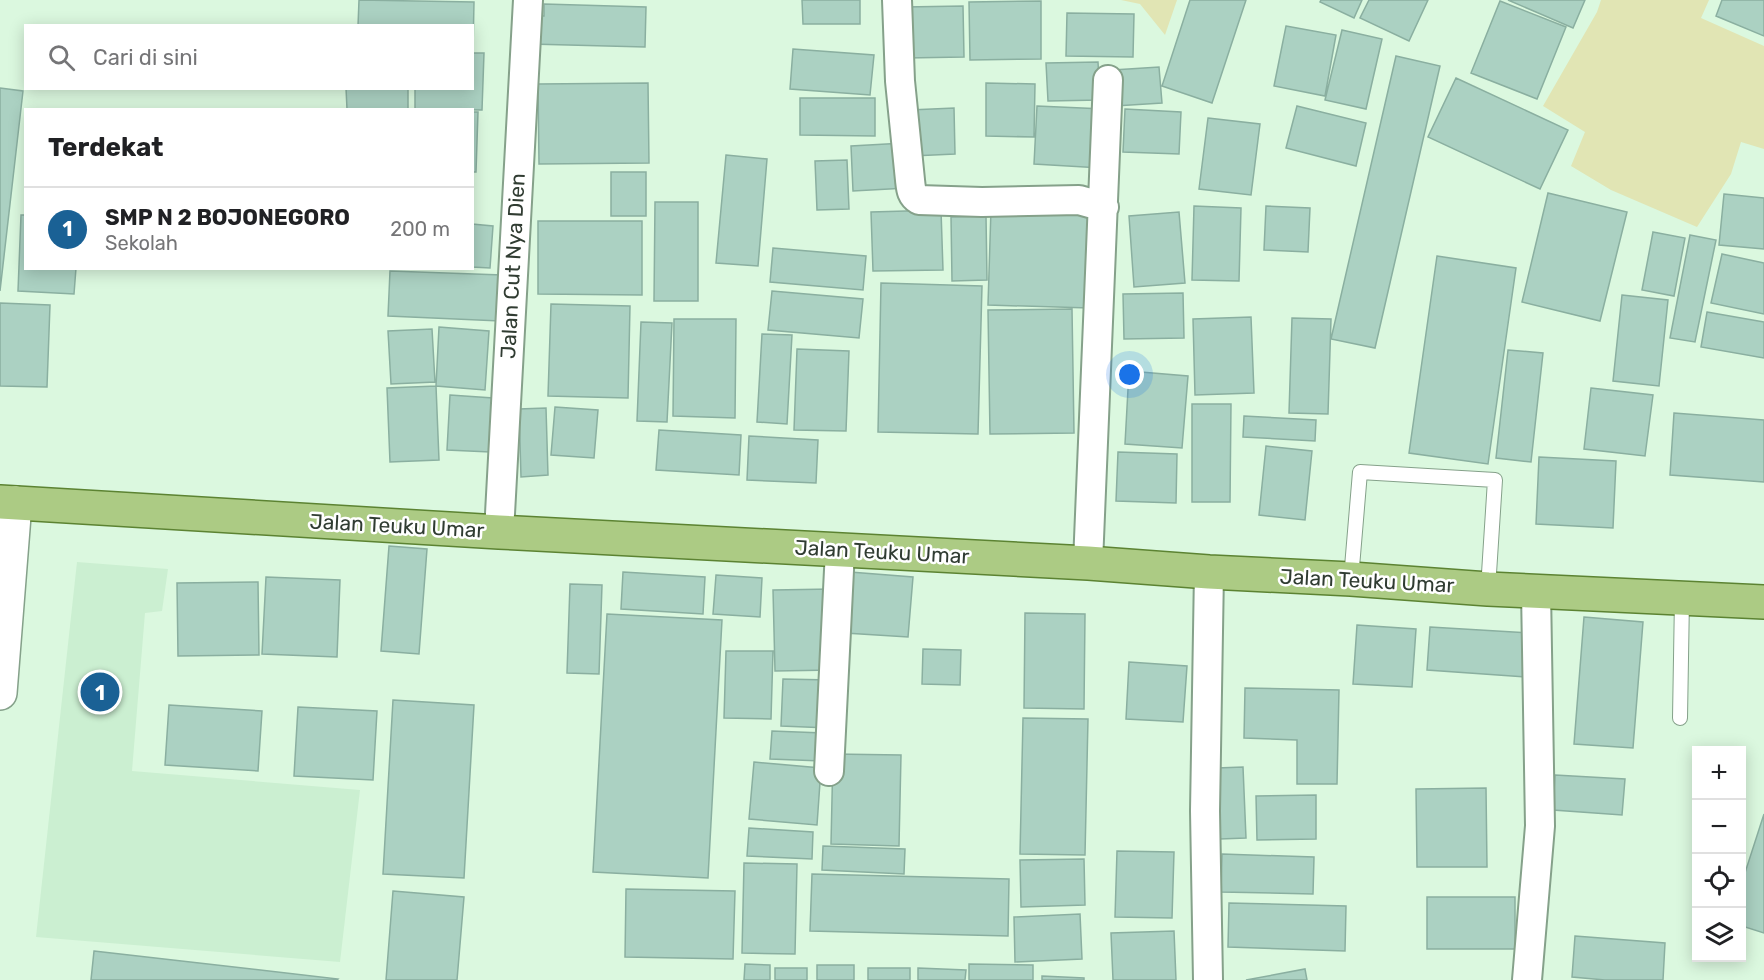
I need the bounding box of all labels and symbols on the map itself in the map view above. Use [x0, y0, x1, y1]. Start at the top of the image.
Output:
street label: Jalan Cut Nya Dien [495, 172, 530, 359]
your location [1115, 360, 1144, 389]
street label: Jalan Teuku Umar [309, 508, 485, 543]
street label: Jalan Teuku Umar [794, 534, 970, 569]
street label: Jalan Teuku Umar [1279, 563, 1455, 598]
pin: 1 [80, 670, 120, 714]

